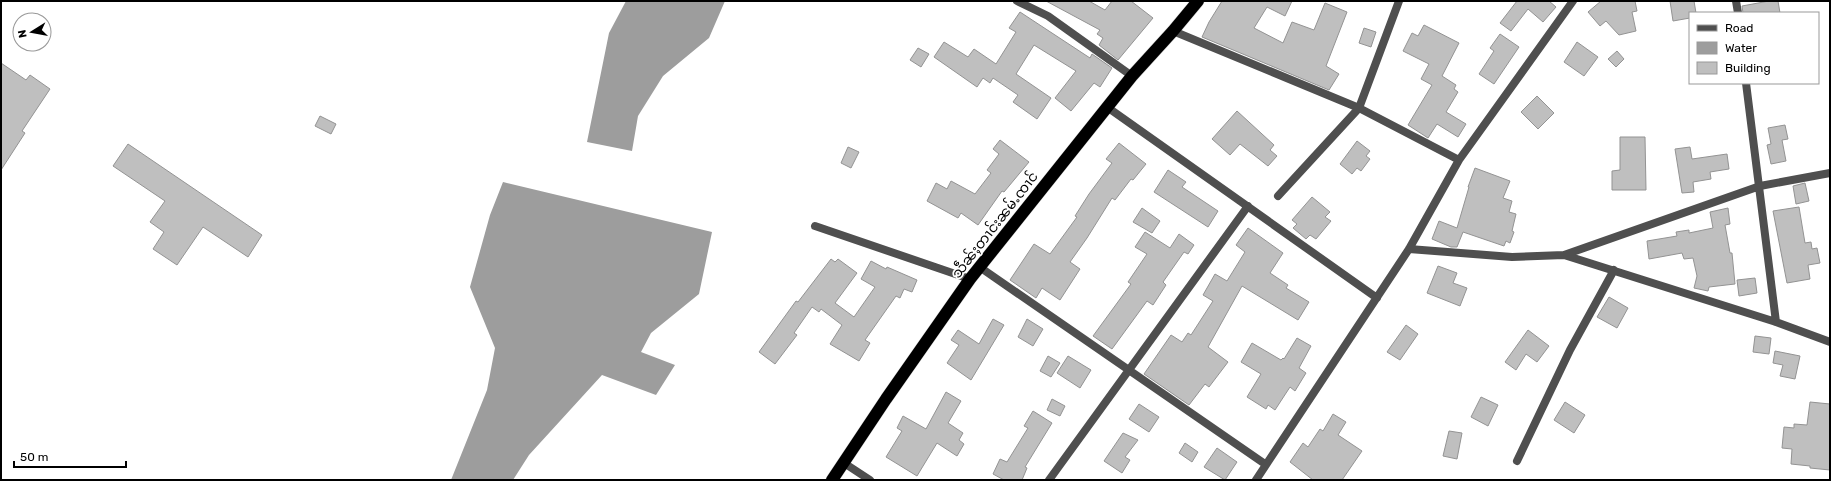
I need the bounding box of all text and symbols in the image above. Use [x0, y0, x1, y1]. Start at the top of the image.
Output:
north arrow [12, 12, 52, 52]
legend [1689, 12, 1819, 84]
text: Road [1725, 21, 1753, 35]
text: N [16, 29, 30, 39]
text: Water [1725, 41, 1757, 55]
text: Building [1725, 61, 1771, 75]
street label: သဵၼ်ႈတၢင်းၼမ်ႉၸၢင် [947, 167, 1042, 282]
scale bar [14, 443, 126, 469]
text: 50 m [20, 450, 48, 464]

